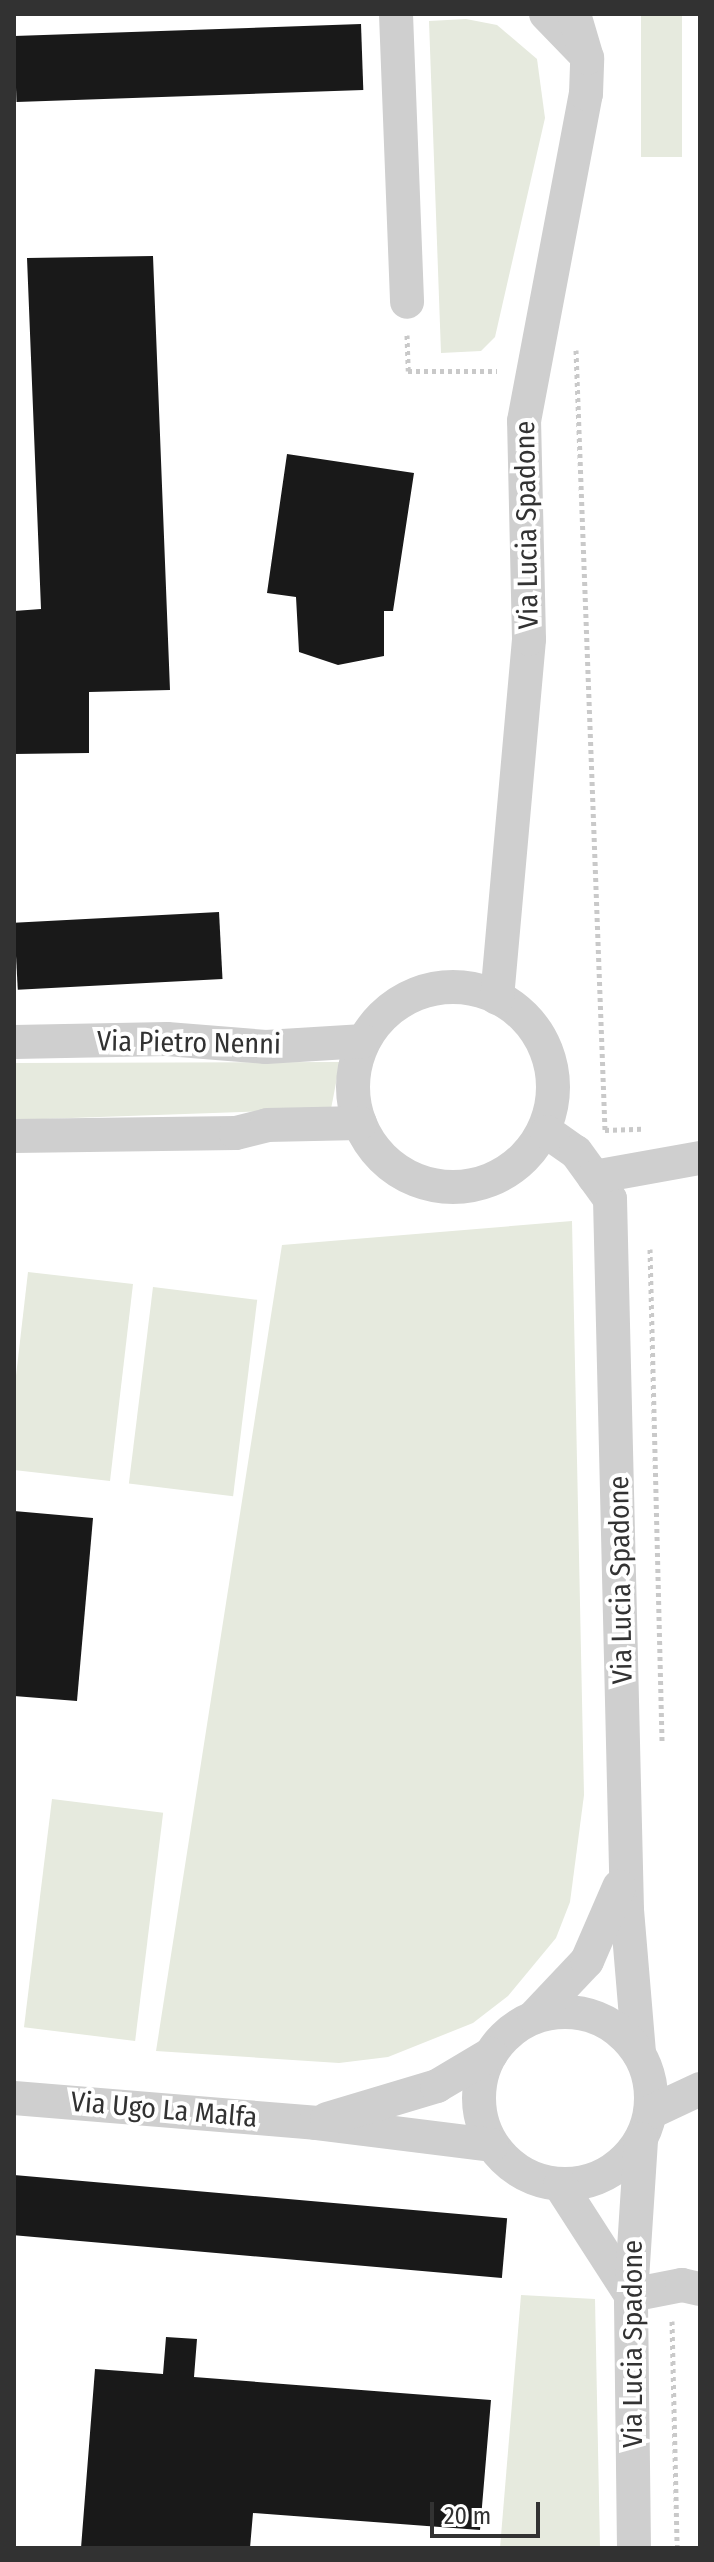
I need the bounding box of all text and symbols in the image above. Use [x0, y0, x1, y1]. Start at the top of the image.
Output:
street label: Via Lucia Spadone [508, 421, 546, 629]
street label: Via Pietro Nenni [97, 1025, 281, 1061]
street label: Via Lucia Spadone [602, 1476, 640, 1684]
street label: Via Ugo La Malfa [69, 2085, 259, 2135]
street label: Via Lucia Spadone [616, 2240, 650, 2448]
scale bar [434, 2486, 544, 2536]
text: 20 m [444, 2502, 491, 2530]

